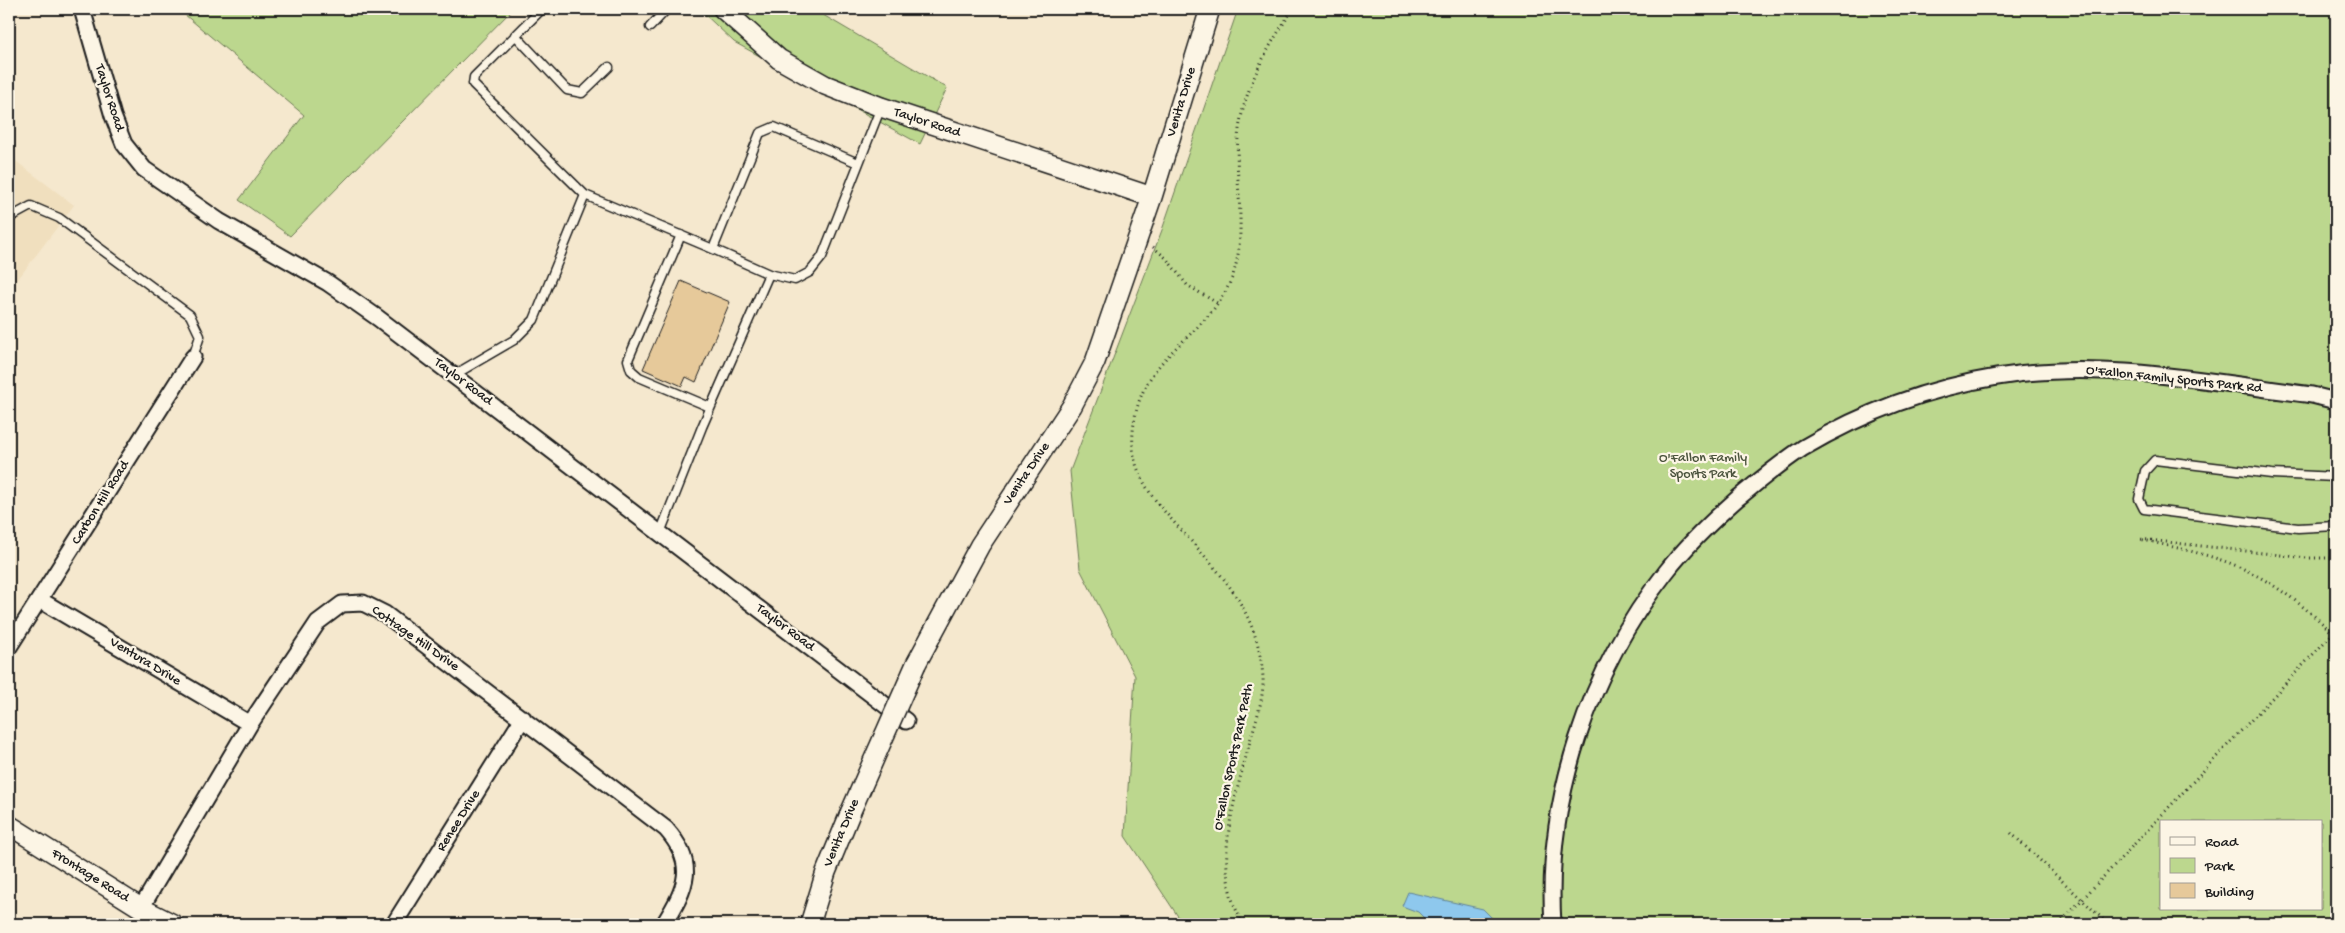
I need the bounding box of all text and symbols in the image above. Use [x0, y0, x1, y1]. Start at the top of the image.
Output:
street label: Taylor Road [90, 61, 128, 135]
street label: Venita Drive [1163, 64, 1201, 140]
street label: Taylor Road [890, 104, 964, 142]
street label: Taylor Road [429, 354, 497, 411]
street label: O'Fallon Family Sports Park Rd [2085, 362, 2265, 398]
street label: Venita Drive [999, 439, 1055, 509]
park label: O'Fallon Family Sports Park [1659, 450, 1747, 483]
street label: Carbon Hill Road [68, 456, 135, 548]
street label: Taylor Road [751, 600, 819, 657]
street label: Cottage Hill Drive [368, 602, 463, 676]
street label: Ventura Drive [105, 633, 185, 690]
street label: O'Fallon SPorts Park Path [1210, 682, 1258, 832]
street label: Renee Drive [433, 786, 485, 855]
street label: Venita Drive [820, 796, 864, 870]
legend [2160, 820, 2322, 910]
text: Road [2205, 834, 2239, 852]
street label: Frontage Road [47, 845, 134, 908]
text: Park [2204, 858, 2235, 876]
text: Building [2204, 884, 2254, 902]

